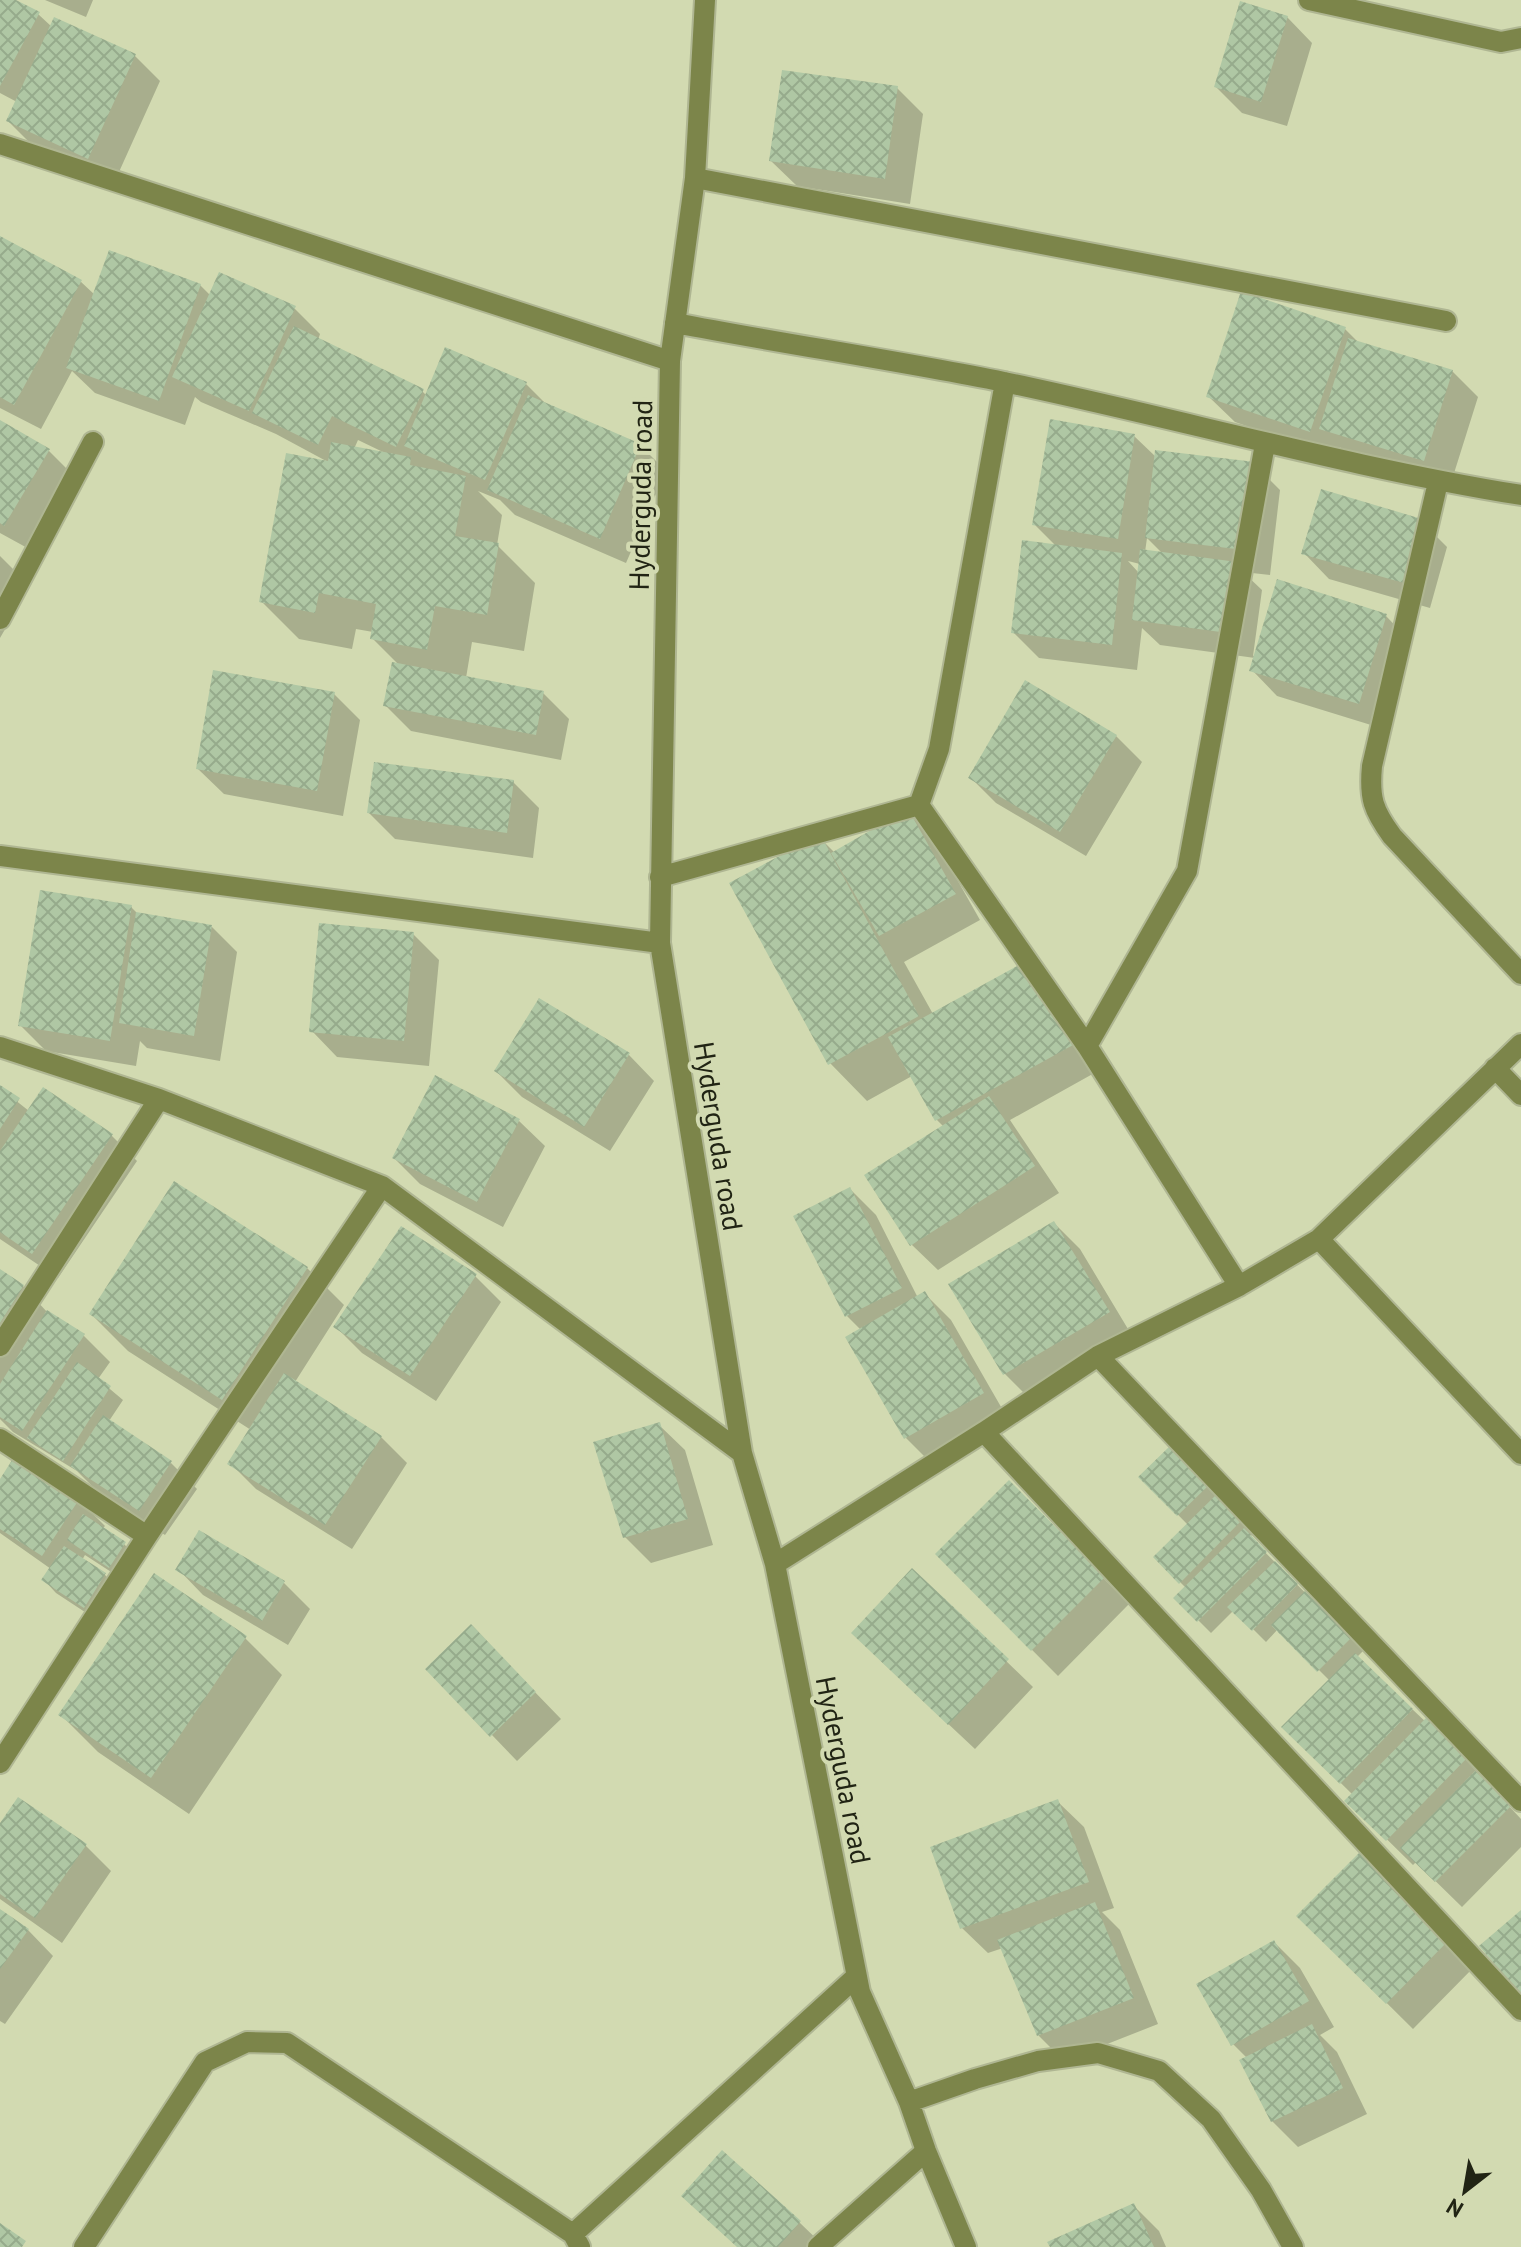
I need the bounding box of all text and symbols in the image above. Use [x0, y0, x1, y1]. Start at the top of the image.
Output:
street label: Hyderguda road [620, 399, 660, 591]
street label: Hyderguda road [686, 1039, 752, 1233]
street label: Hyderguda road [808, 1673, 880, 1867]
north arrow [1425, 2151, 1505, 2231]
text: N [1441, 2192, 1468, 2224]

